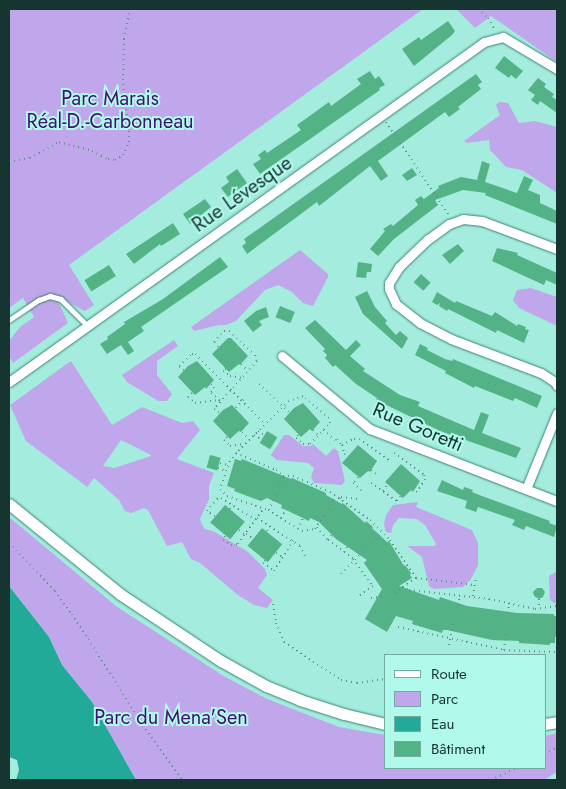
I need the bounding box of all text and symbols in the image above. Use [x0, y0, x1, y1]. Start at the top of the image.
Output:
park label: Parc Marais Réal-D.-Carbonneau [26, 86, 194, 133]
street label: Rue Lévesque [187, 151, 297, 237]
street label: Rue Goretti [369, 397, 467, 457]
legend [384, 654, 546, 769]
text: Route [431, 663, 467, 685]
text: Parc [431, 688, 458, 710]
park label: Parc du Mena'Sen [94, 705, 248, 729]
text: Eau [431, 713, 454, 735]
text: Bâtiment [431, 738, 485, 760]

